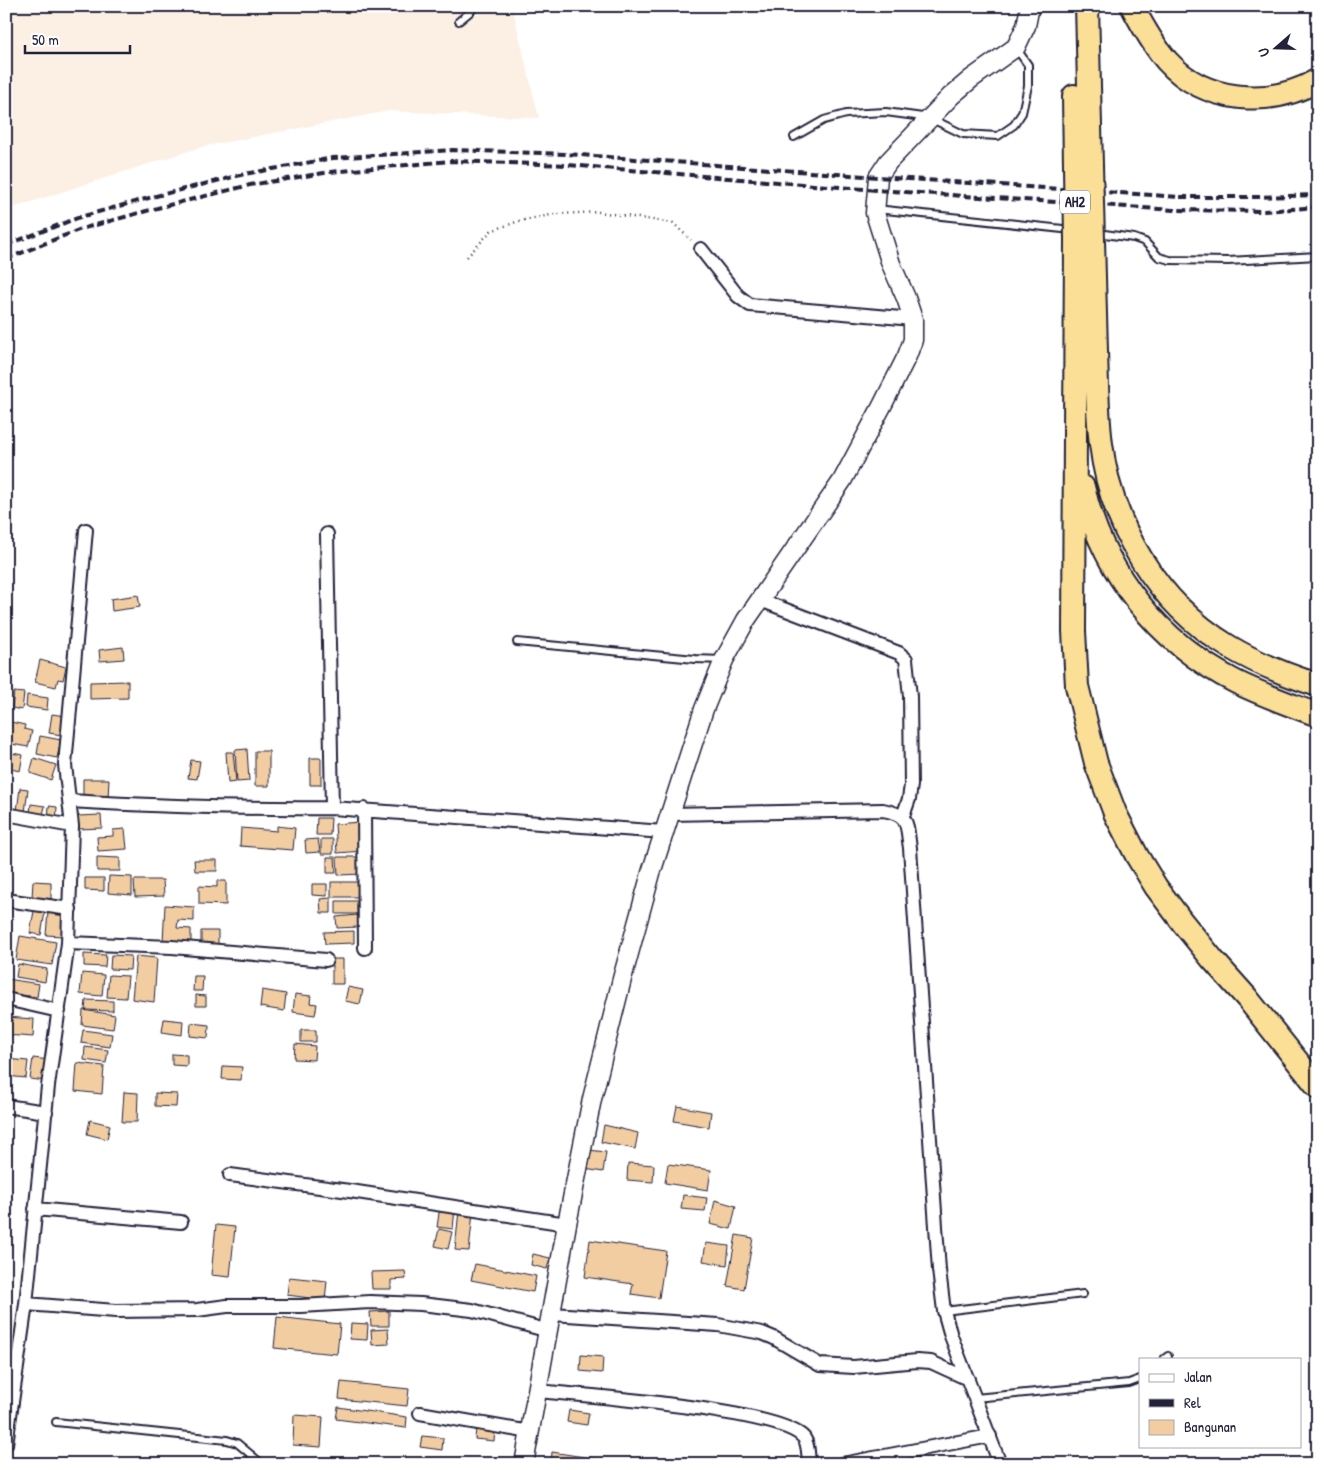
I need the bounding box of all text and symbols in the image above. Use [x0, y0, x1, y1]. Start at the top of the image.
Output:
scale bar [25, 22, 130, 54]
north arrow [1252, 22, 1302, 72]
text: 50 m [32, 29, 59, 50]
text: U [1253, 45, 1274, 59]
road number: AH2 [1060, 190, 1090, 213]
legend [1139, 1358, 1302, 1448]
text: Jalan [1184, 1366, 1212, 1387]
text: Rel [1184, 1392, 1201, 1413]
text: Bangunan [1184, 1416, 1237, 1437]

